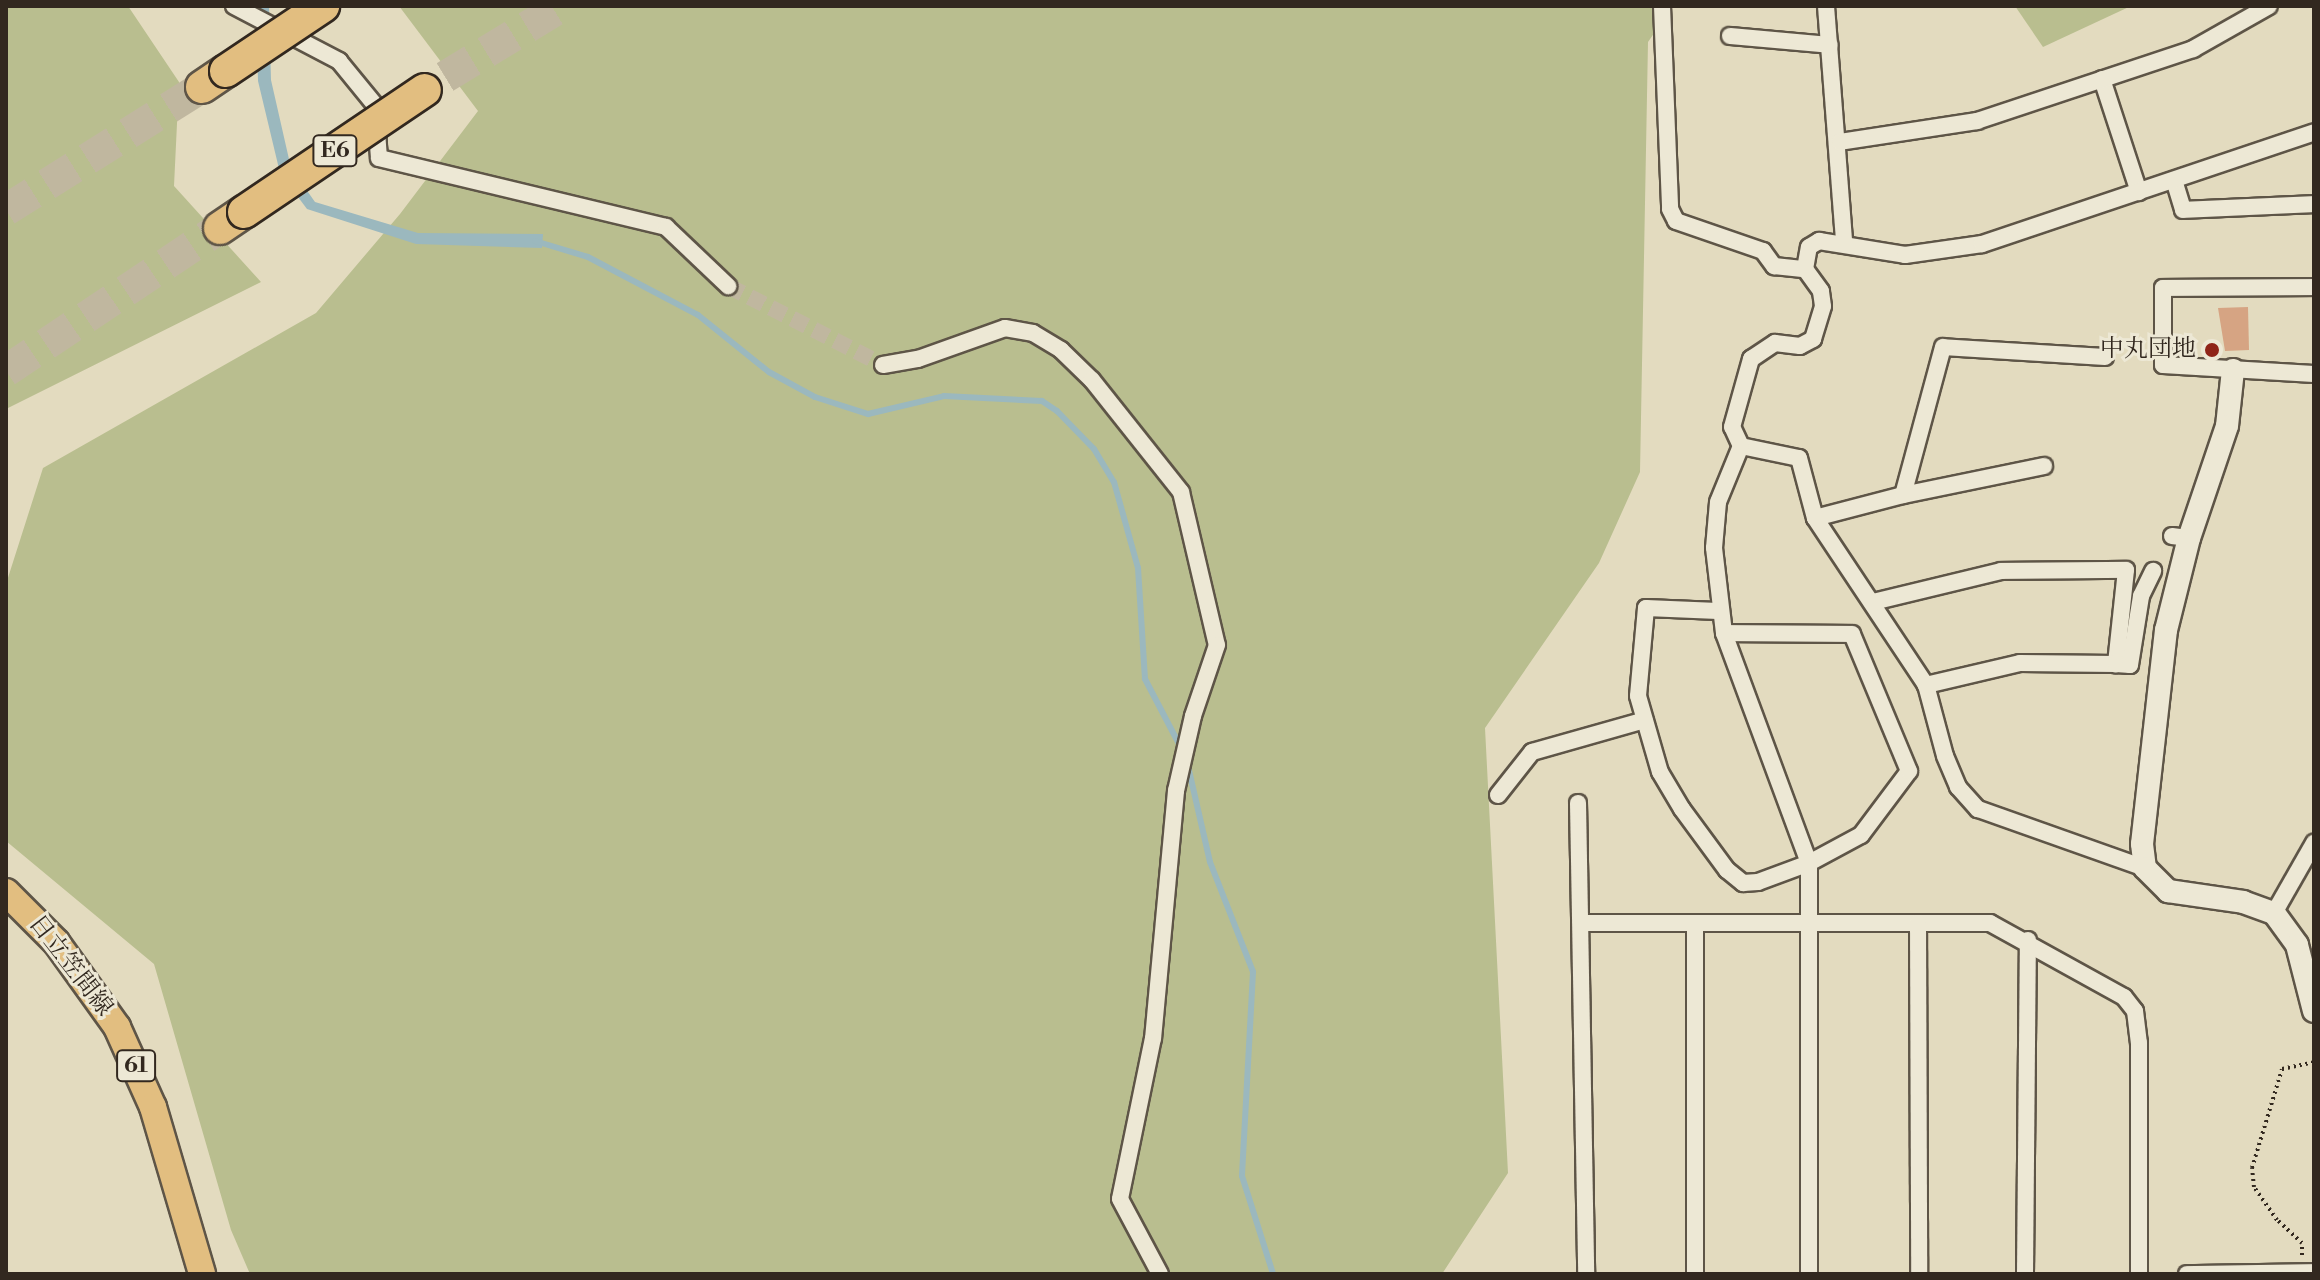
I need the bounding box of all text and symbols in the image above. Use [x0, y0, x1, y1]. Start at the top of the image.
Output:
road number: E6 [311, 133, 359, 169]
place label: 中丸団地 [2100, 336, 2196, 364]
marker: 中丸団地 [2203, 341, 2221, 359]
street label: 日立笠間線 [22, 910, 118, 1022]
road number: 61 [116, 1048, 156, 1084]

